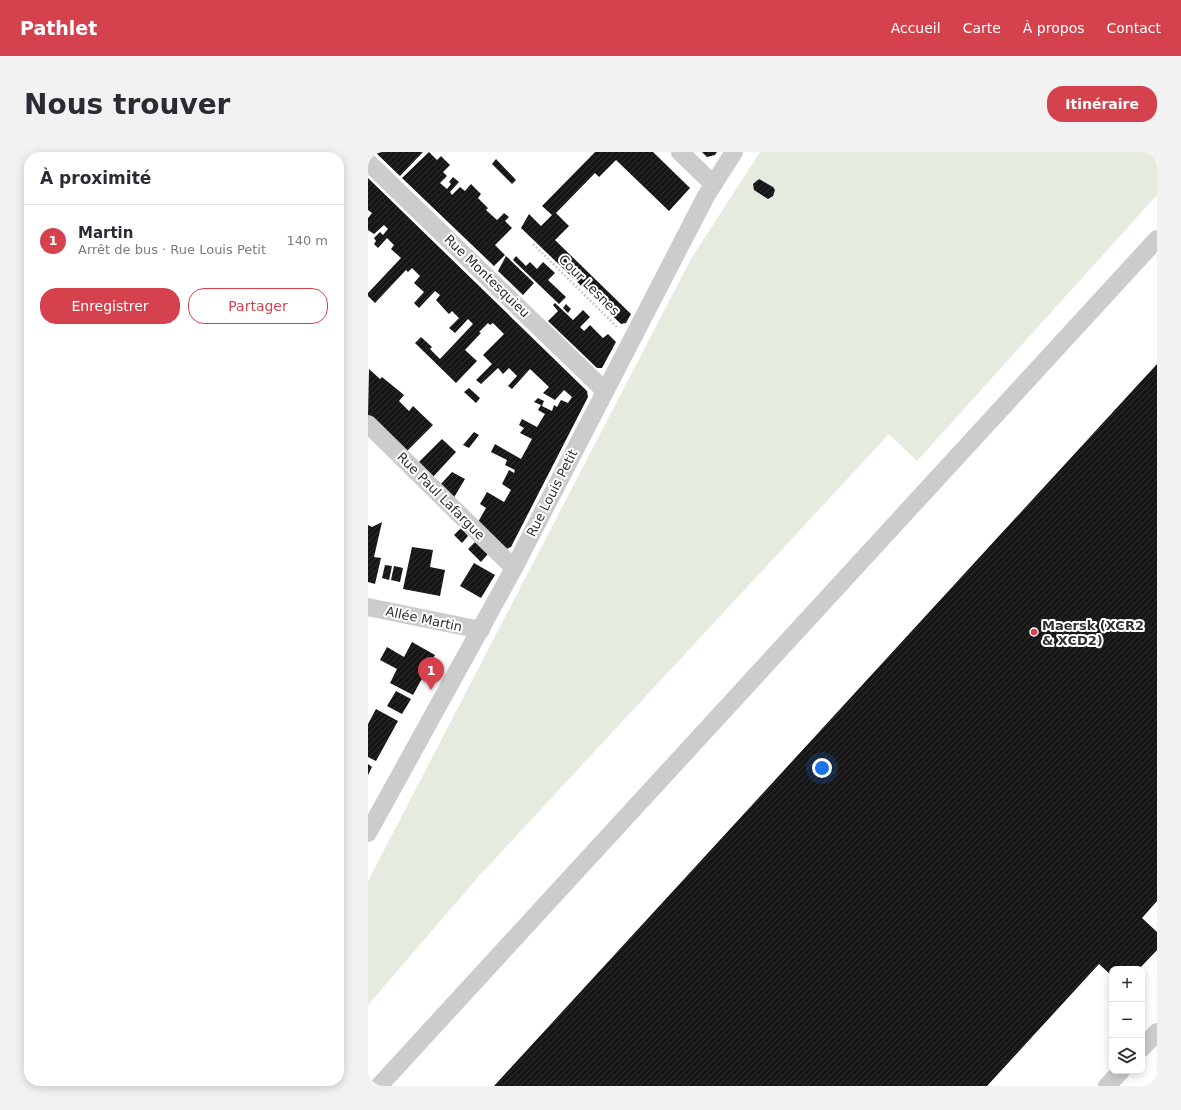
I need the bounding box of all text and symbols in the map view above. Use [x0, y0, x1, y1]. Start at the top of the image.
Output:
text: Pathlet [20, 17, 97, 39]
text: Accueil [891, 20, 941, 36]
text: Carte [963, 20, 1001, 36]
text: À propos [1023, 20, 1085, 36]
text: Contact [1107, 20, 1161, 36]
button: Itinéraire [1047, 86, 1157, 122]
text: Nous trouver [24, 88, 230, 121]
text: À proximité [40, 168, 151, 188]
text: Martin [78, 224, 133, 242]
street label: Rue Montesquieu [441, 232, 533, 320]
text: 1 [48, 233, 58, 248]
text: 140 m [286, 233, 328, 248]
text: Arrêt de bus · Rue Louis Petit [78, 242, 266, 257]
street label: Cour Lesnes [556, 252, 623, 319]
button: Enregistrer [40, 288, 180, 324]
button: Partager [188, 288, 328, 324]
street label: Rue Louis Petit [524, 447, 580, 539]
street label: Rue Paul Lafargue [394, 449, 488, 543]
street label: Allée Martin [384, 604, 464, 634]
place label: Maersk (XCR2 & XCD2) [1042, 618, 1144, 648]
marker: Maersk (XCR2 & XCD2) [1029, 627, 1039, 637]
pin: 1 [418, 657, 444, 690]
your location [812, 758, 832, 778]
map controls [1109, 966, 1145, 1074]
button: + [1109, 966, 1145, 1002]
button: − [1109, 1002, 1145, 1038]
button: layers [1109, 1038, 1145, 1074]

